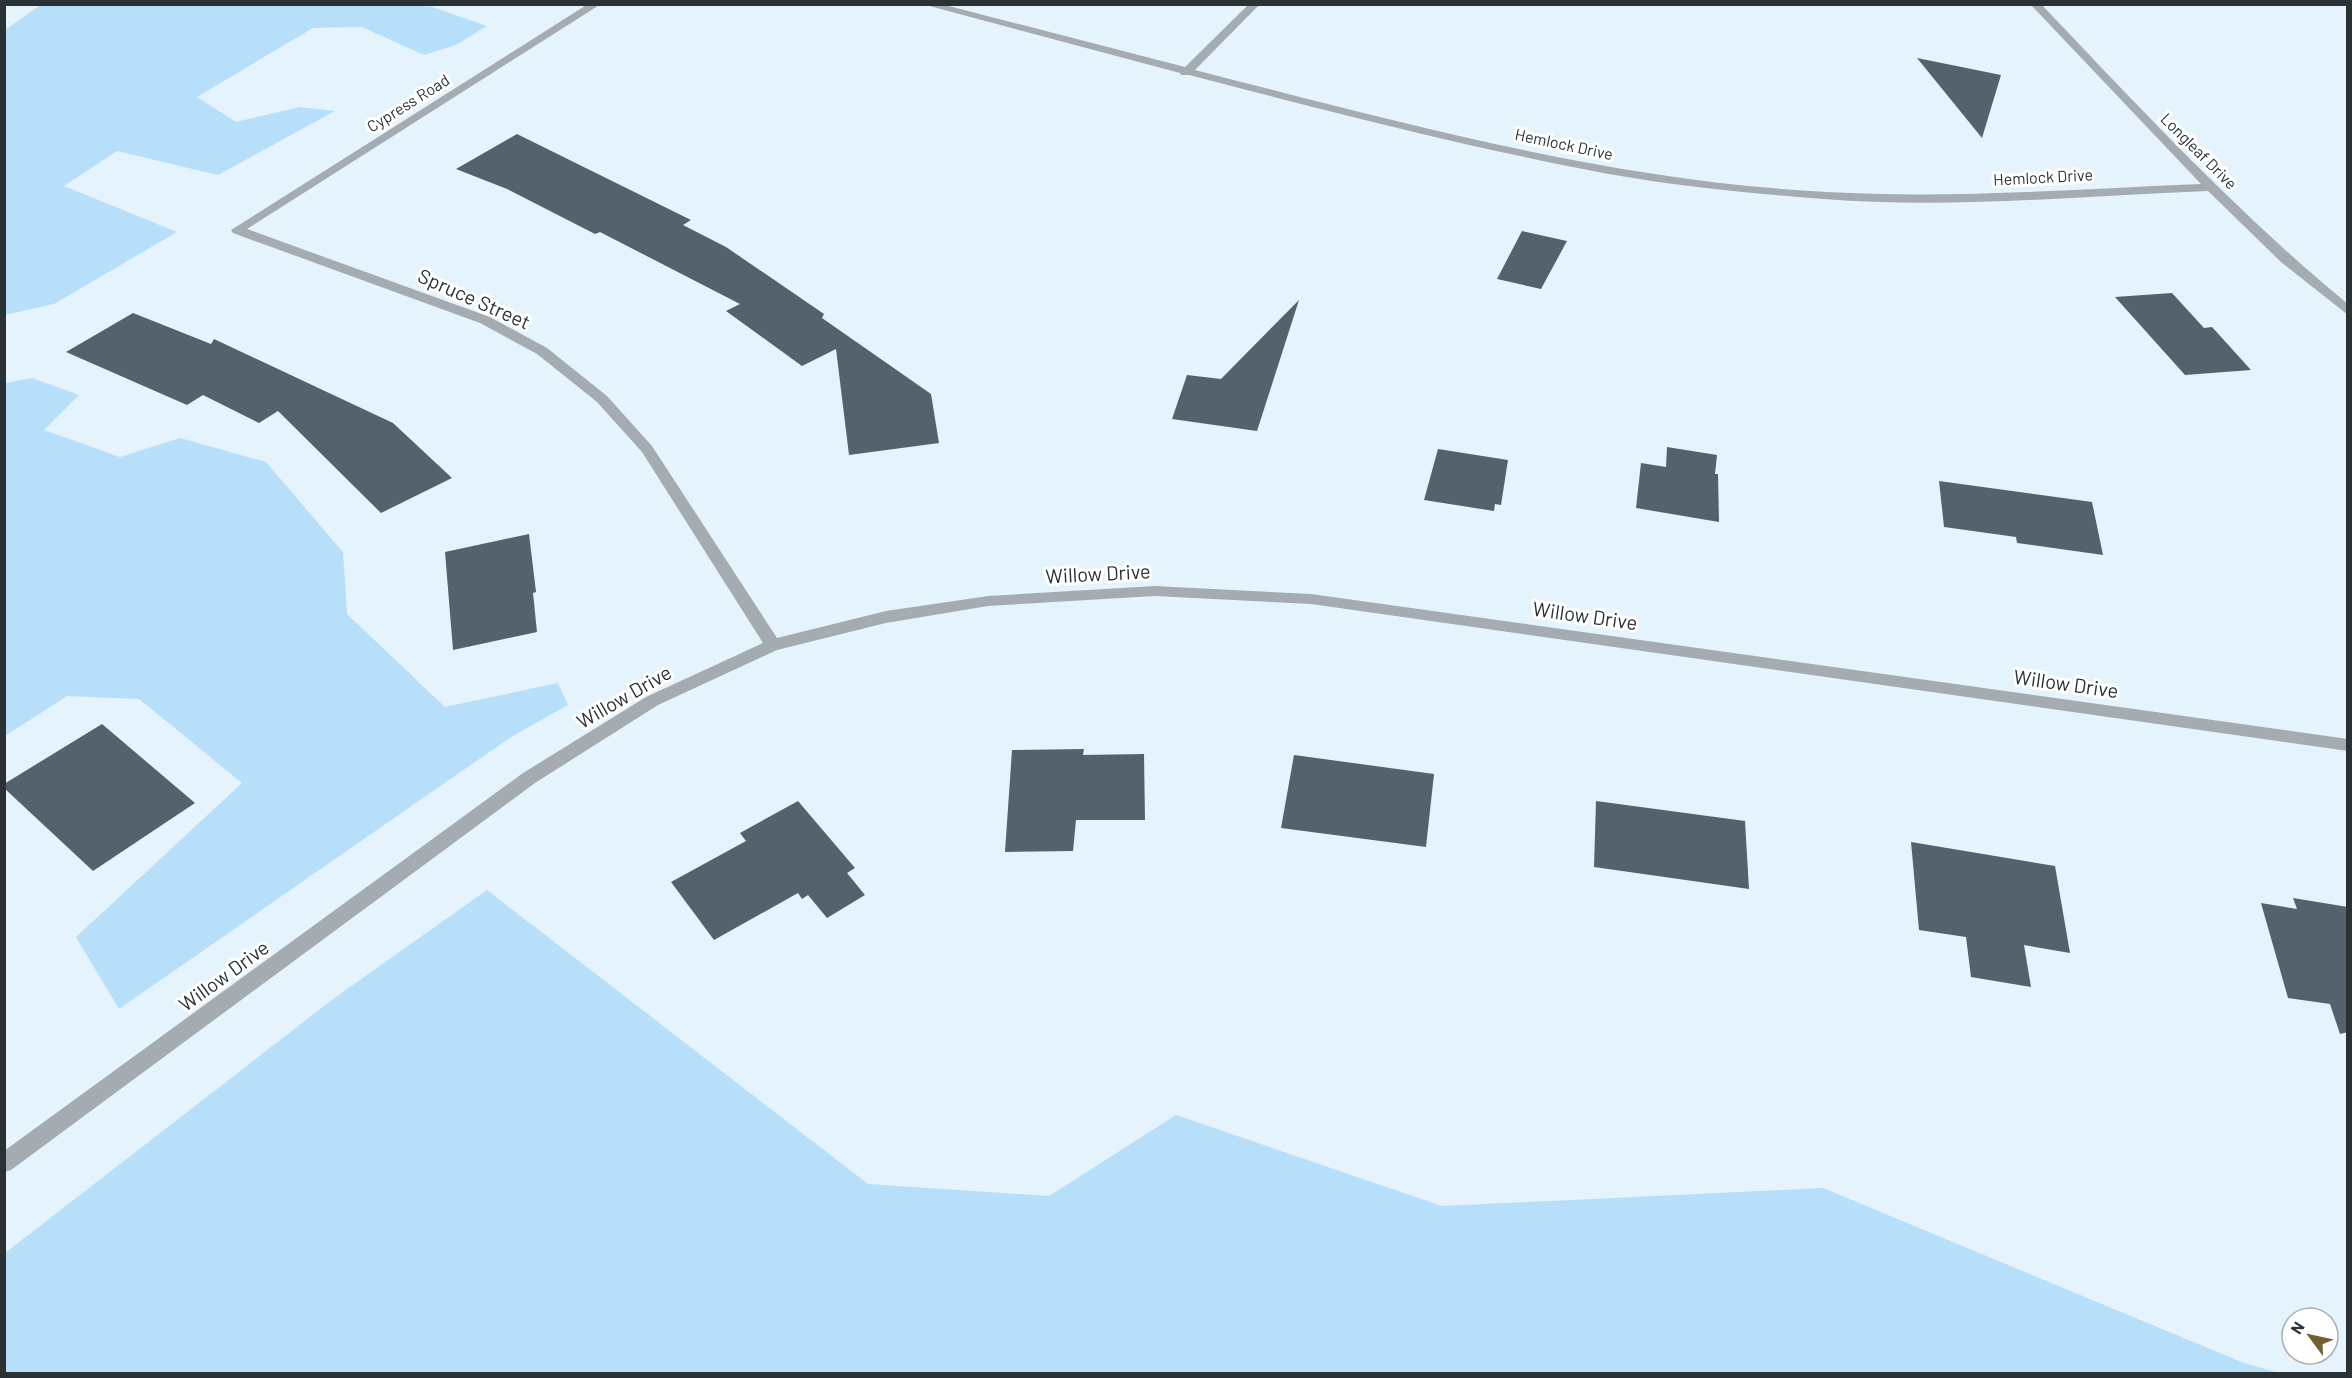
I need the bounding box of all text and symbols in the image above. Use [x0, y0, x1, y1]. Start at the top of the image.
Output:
street label: Cypress Road [363, 70, 453, 135]
street label: Longleaf Drive [2157, 109, 2241, 193]
street label: Hemlock Drive [1513, 124, 1615, 163]
street label: Hemlock Drive [1993, 164, 2093, 189]
street label: Spruce Street [415, 263, 534, 334]
street label: Willow Drive [1045, 558, 1151, 588]
street label: Willow Drive [1531, 596, 1639, 634]
street label: Willow Drive [572, 659, 675, 733]
street label: Willow Drive [2012, 664, 2120, 702]
street label: Willow Drive [174, 935, 273, 1016]
north arrow [2280, 1306, 2340, 1366]
text: N [2286, 1318, 2308, 1337]

